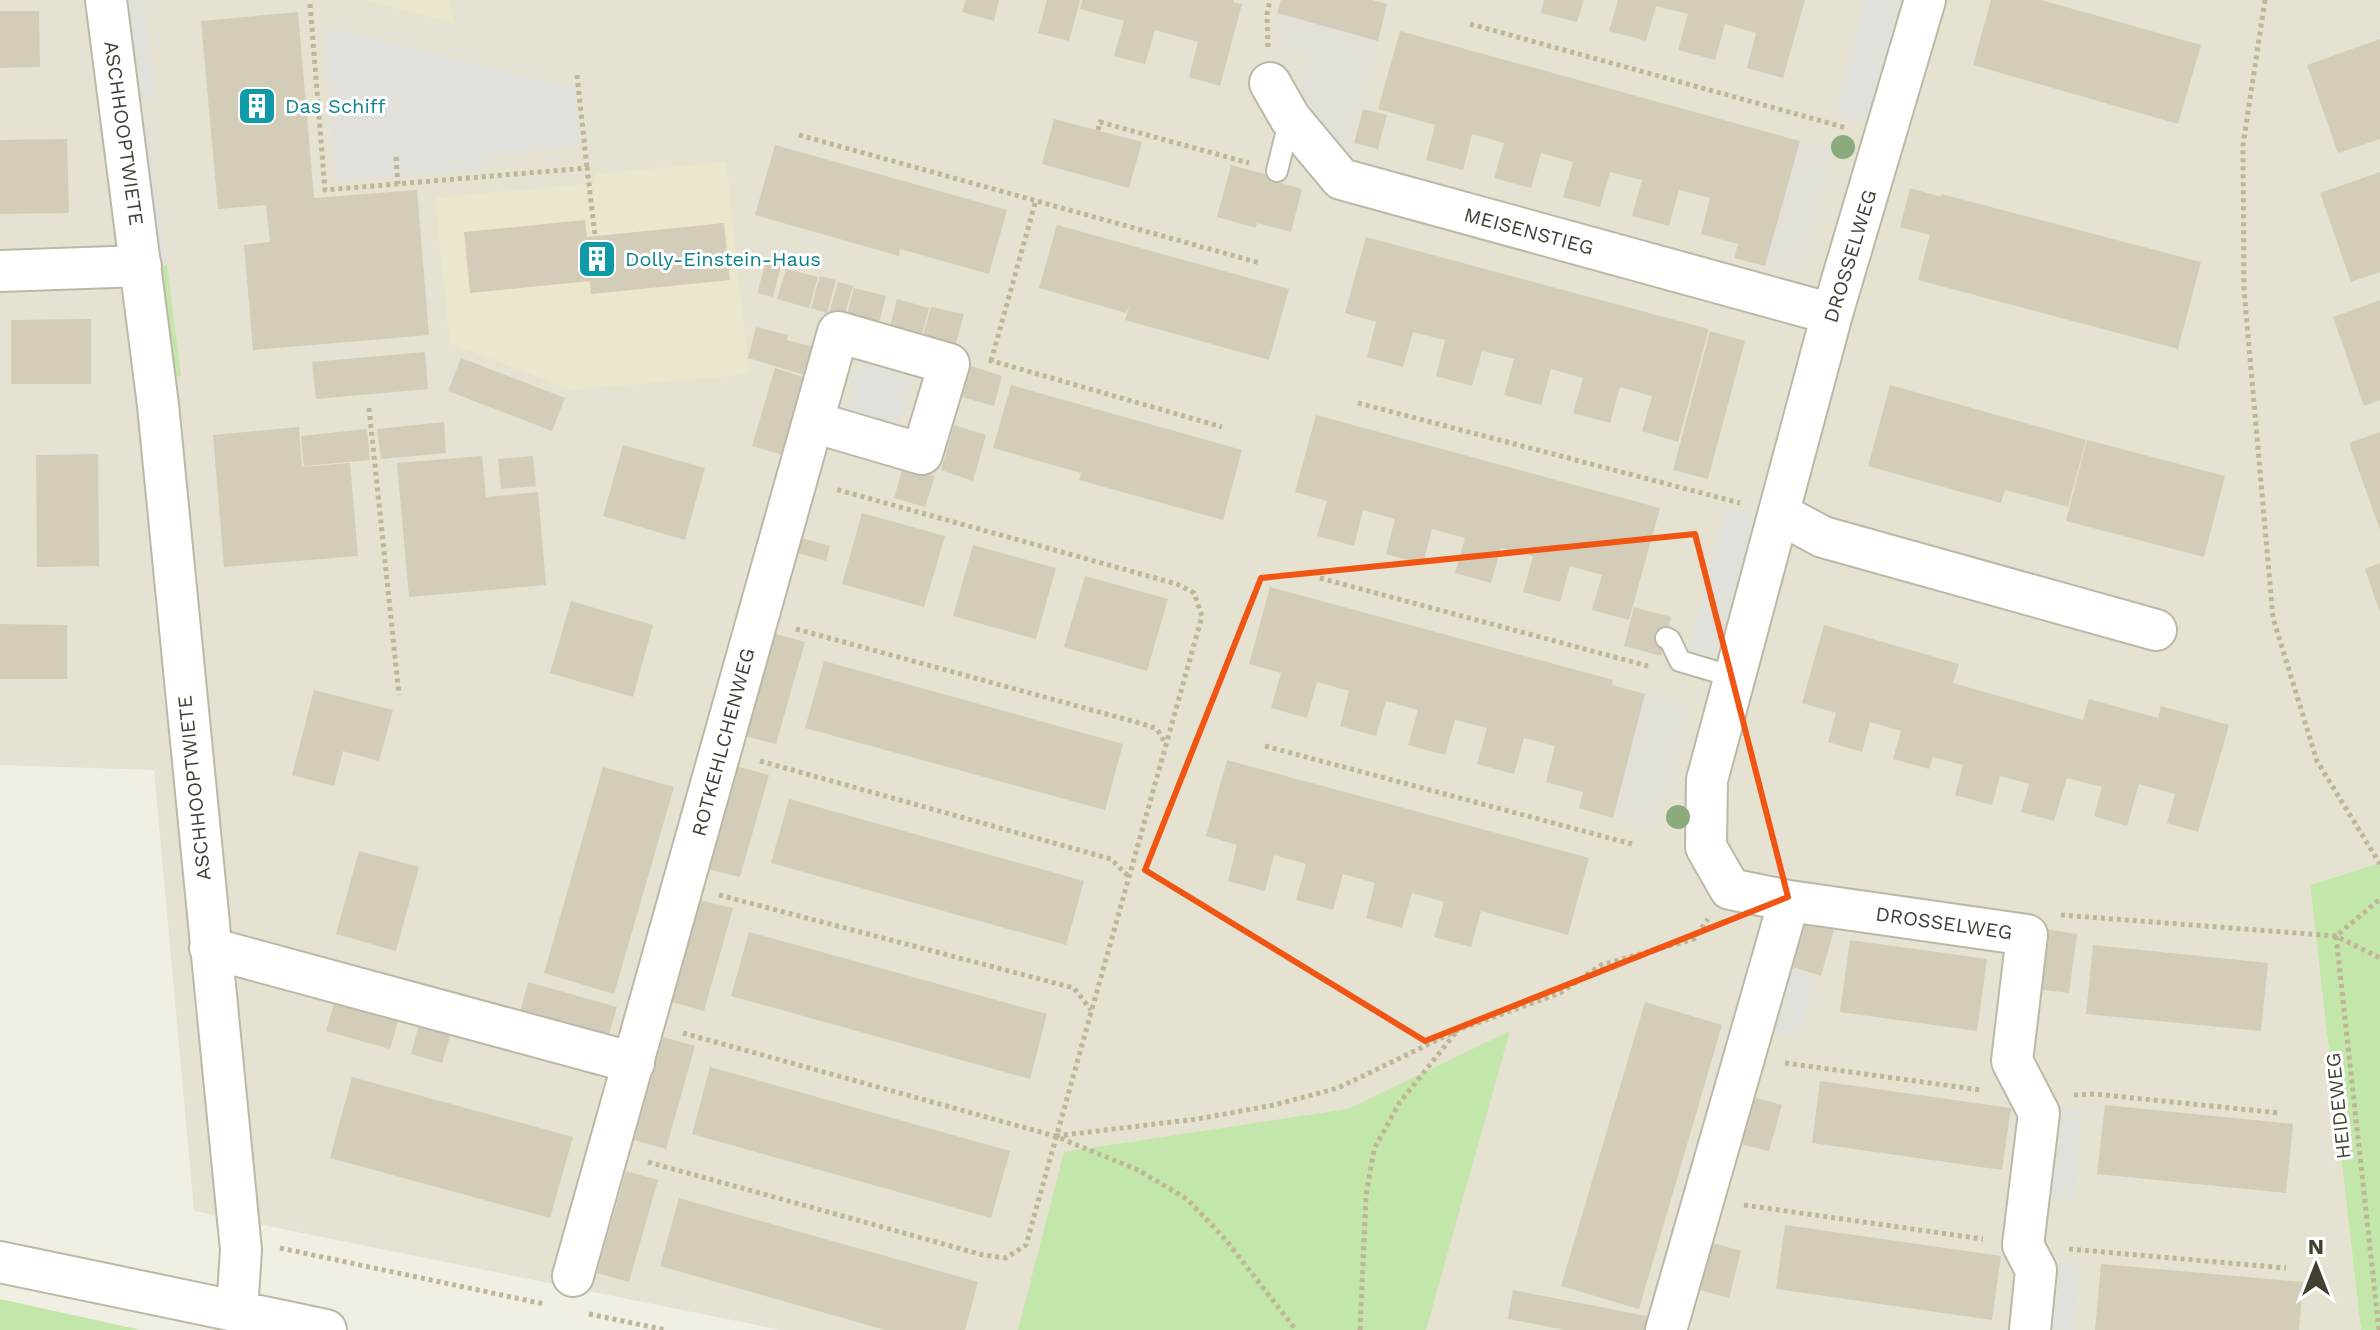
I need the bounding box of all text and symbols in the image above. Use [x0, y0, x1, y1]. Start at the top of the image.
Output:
street label: ASCHHOOPTWIETE [99, 39, 149, 227]
building icon: Das Schiff [236, 85, 278, 127]
place label: Das Schiff [285, 94, 386, 118]
street label: DROSSELWEG [1818, 187, 1882, 325]
street label: MEISENSTIEG [1462, 202, 1596, 260]
building icon: Dolly-Einstein-Haus [576, 238, 618, 280]
place label: Dolly-Einstein-Haus [625, 247, 821, 271]
street label: ROTKEHLCHENWEG [686, 645, 760, 839]
street label: ASCHHOOPTWIETE [172, 694, 216, 882]
street label: DROSSELWEG [1874, 902, 2014, 944]
street label: HEIDEWEG [2320, 1052, 2356, 1160]
north arrow [2276, 1226, 2356, 1306]
text: N [2308, 1234, 2324, 1259]

